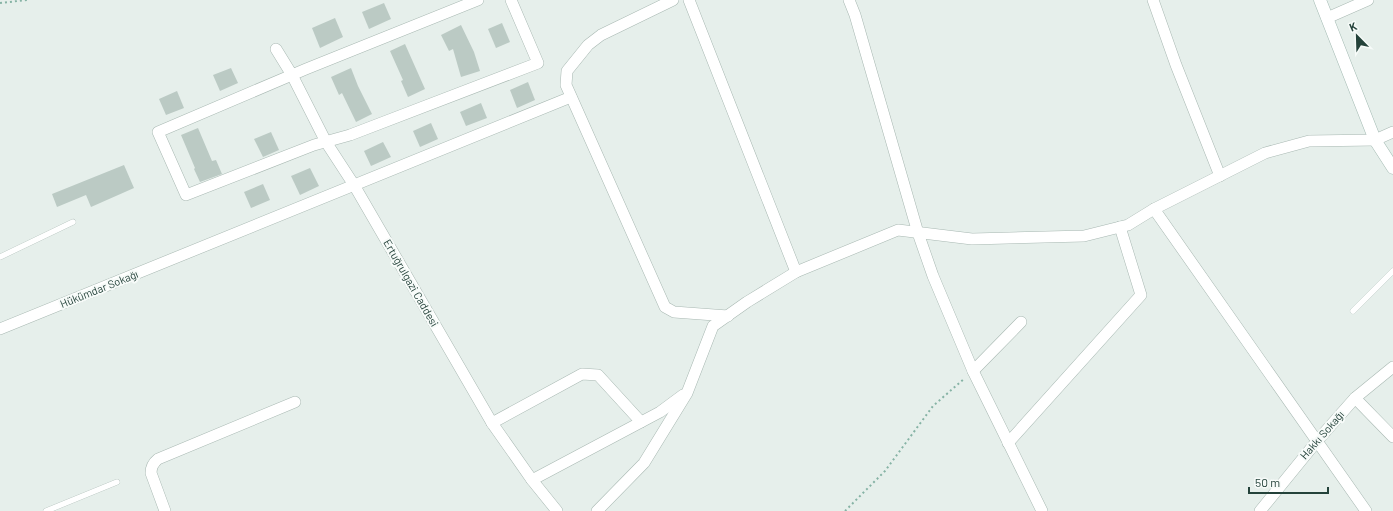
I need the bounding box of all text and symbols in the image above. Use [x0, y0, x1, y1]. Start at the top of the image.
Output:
north arrow [1337, 16, 1377, 56]
text: K [1347, 19, 1359, 34]
street label: Ertuğrulgazi Caddesi [381, 237, 442, 329]
street label: Hükümdar Sokağı [58, 267, 140, 310]
street label: Hakkı Sokağı [1297, 408, 1346, 462]
scale bar [1249, 469, 1328, 495]
text: 50 m [1255, 475, 1280, 489]

